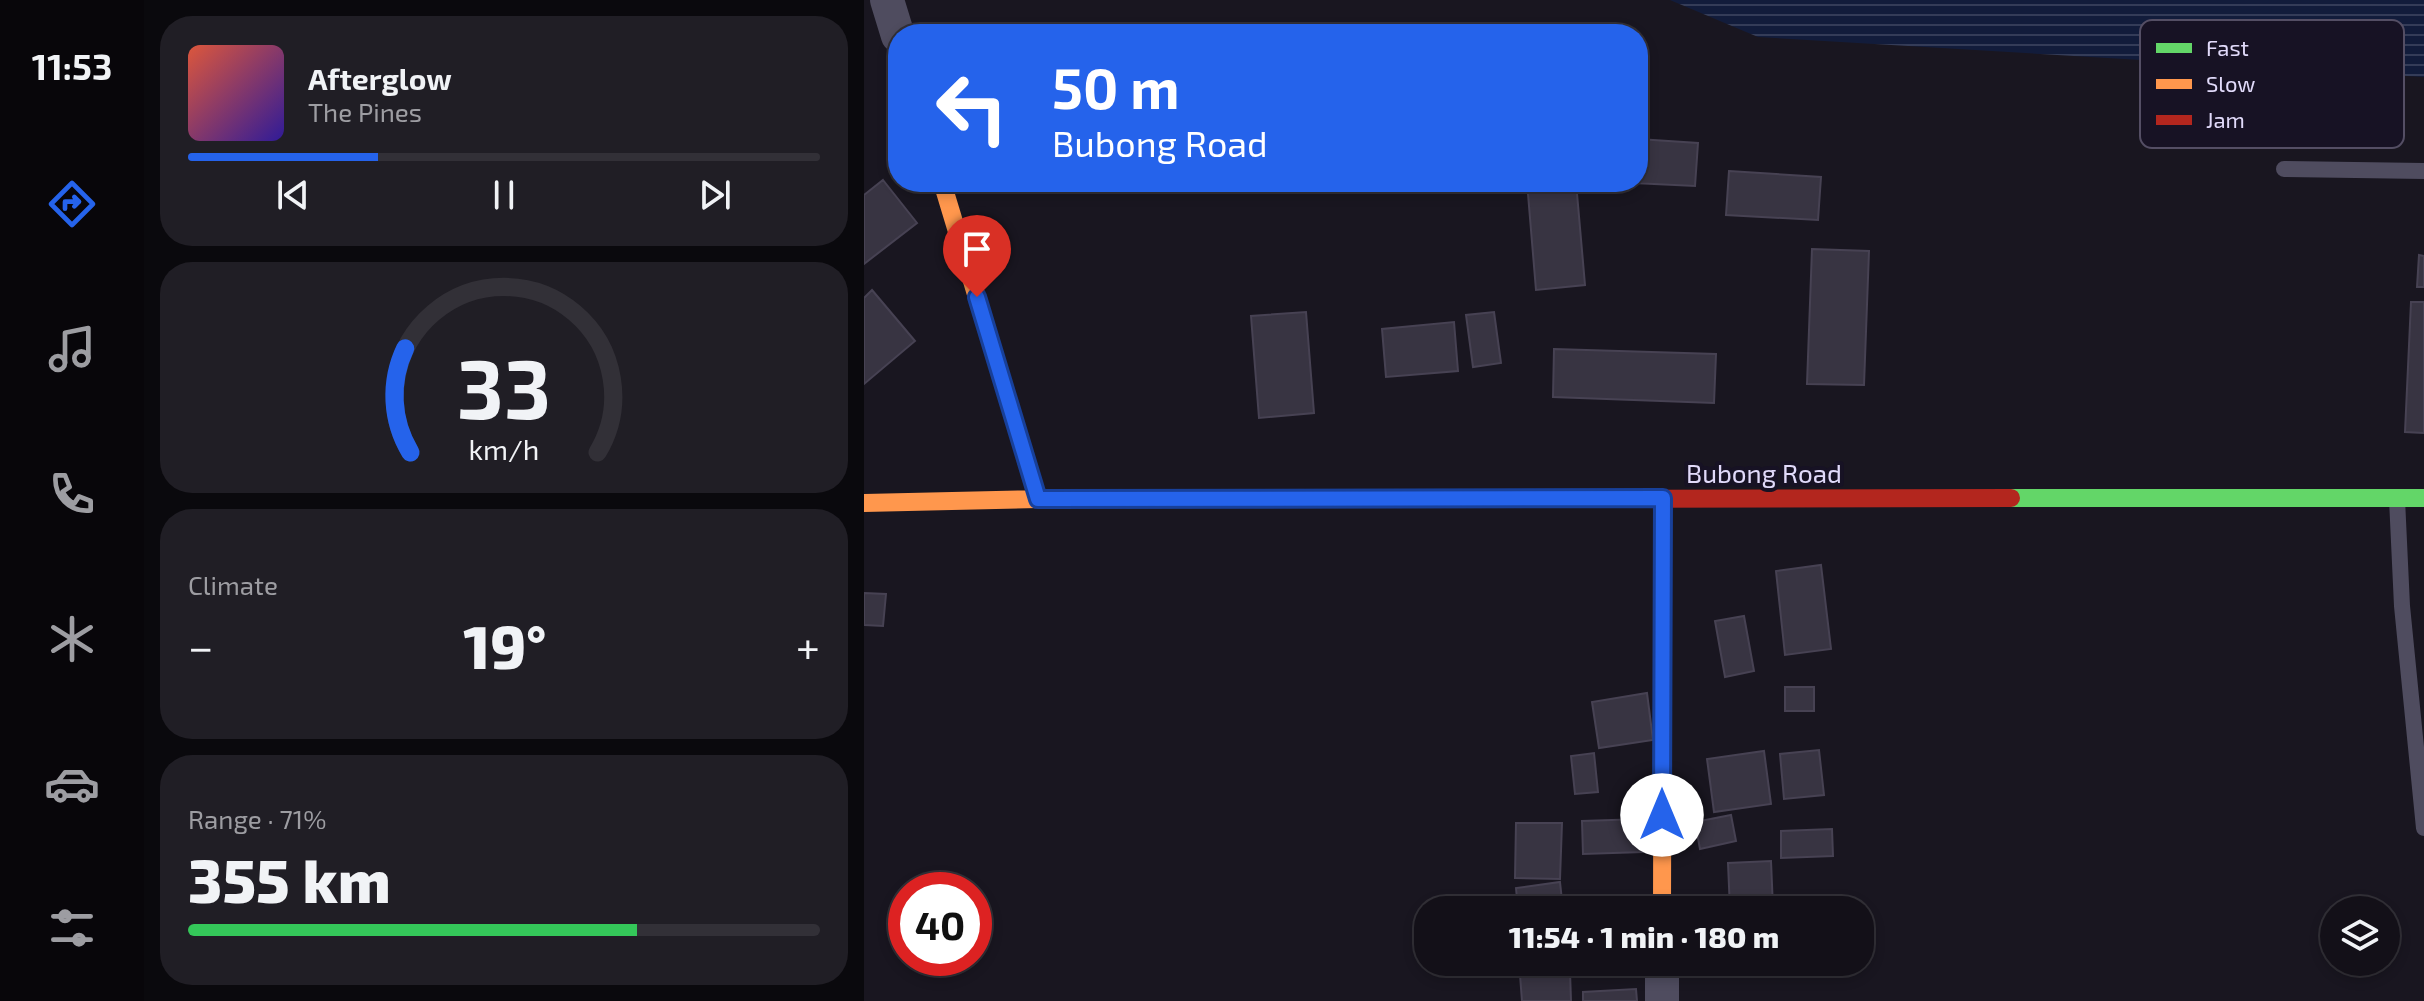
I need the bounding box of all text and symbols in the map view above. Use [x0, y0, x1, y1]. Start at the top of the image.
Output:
legend [2140, 20, 2404, 148]
text: Fast [2206, 34, 2249, 60]
text: 11:53 [32, 44, 112, 87]
text: 50 m [1052, 53, 1180, 120]
icon: left [920, 56, 1024, 160]
text: Afterglow [308, 60, 452, 96]
text: Slow [2206, 70, 2255, 96]
text: The Pines [308, 96, 422, 127]
text: Jam [2206, 106, 2245, 132]
text: Bubong Road [1052, 121, 1268, 164]
icon: previous [271, 173, 315, 217]
icon: pause [482, 173, 526, 217]
icon: next [693, 173, 737, 217]
icon: directions [44, 176, 100, 232]
pin [943, 215, 1011, 297]
icon: arrive [955, 227, 999, 271]
icon: music [44, 321, 100, 377]
text: 33 [457, 336, 551, 436]
text: km/h [469, 432, 539, 467]
street label: Bubong Road [1686, 457, 1842, 488]
icon: phone [44, 466, 100, 522]
text: Climate [188, 569, 278, 600]
text: 19° [463, 609, 546, 681]
icon: climate [44, 611, 100, 667]
text: − [188, 619, 214, 672]
text: + [796, 619, 820, 672]
icon: car [44, 756, 100, 812]
position arrow [1620, 773, 1704, 857]
text: Range · 71% [188, 803, 326, 834]
text: 355 km [188, 843, 391, 915]
speed limit sign: 40 [888, 872, 992, 976]
map controls [2320, 896, 2400, 976]
button: layers [2320, 896, 2400, 976]
icon: filters [44, 900, 100, 956]
text: 11:54 · 1 min · 180 m [1509, 918, 1779, 954]

